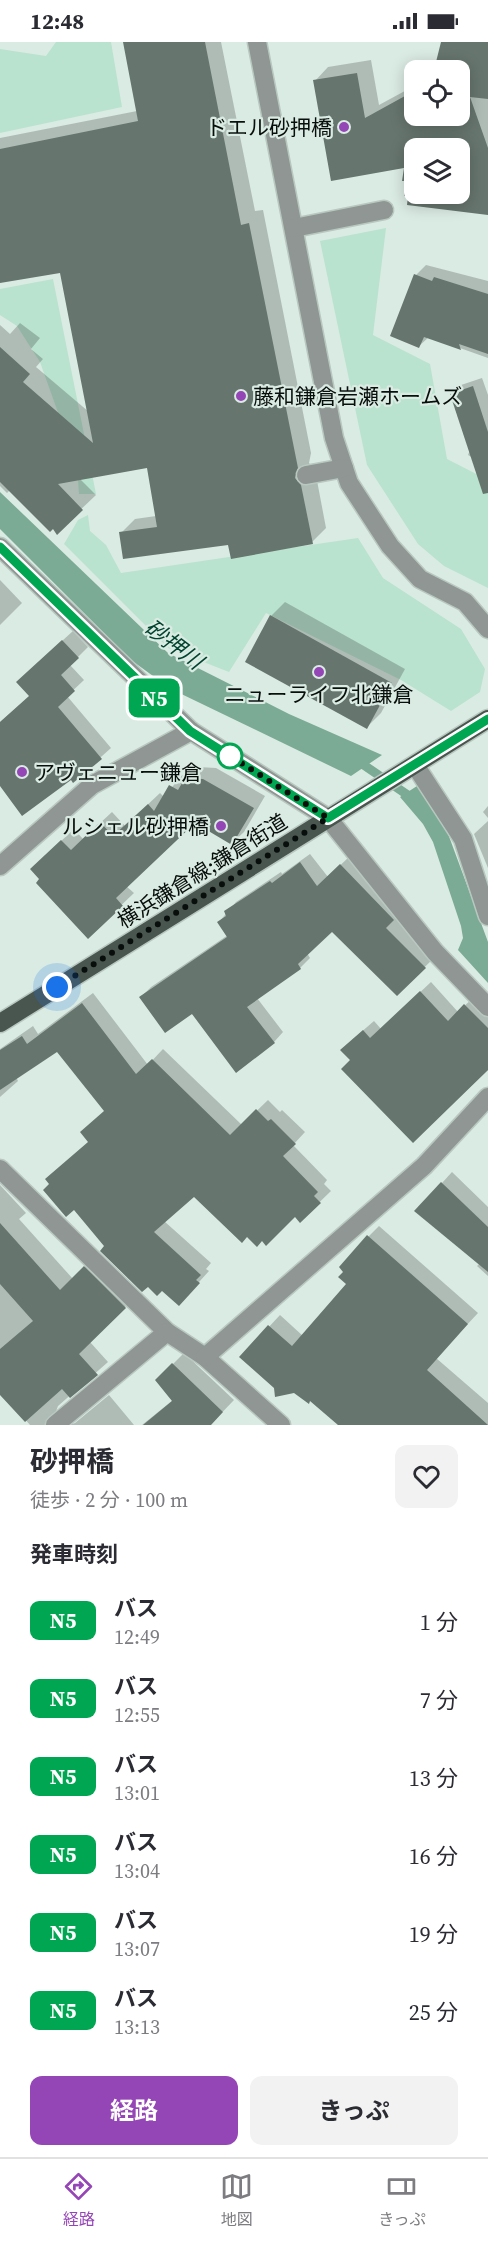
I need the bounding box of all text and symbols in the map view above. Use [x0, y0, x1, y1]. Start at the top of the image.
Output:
text: 12:48 [30, 6, 84, 36]
map controls [404, 60, 470, 204]
button: locate [404, 60, 470, 126]
place label: ドエル砂押橋 [206, 113, 332, 142]
marker: ドエル砂押橋 [337, 120, 351, 134]
button: layers [404, 138, 470, 204]
place label: 藤和鎌倉岩瀬ホームズ [253, 382, 462, 411]
marker: 藤和鎌倉岩瀬ホームズ [234, 389, 248, 403]
water label: 砂押川 [139, 612, 211, 677]
marker: ニューライフ北鎌倉 [312, 665, 326, 679]
line badge: N5 [127, 678, 181, 718]
place label: ニューライフ北鎌倉 [225, 680, 414, 709]
text: N5 [141, 684, 167, 713]
unlabelled marker [217, 743, 243, 769]
place label: アヴェニュー鎌倉 [34, 758, 202, 787]
marker: アヴェニュー鎌倉 [15, 765, 29, 779]
street label: 横浜鎌倉線;鎌倉街道 [111, 807, 293, 935]
place label: ルシェル砂押橋 [62, 812, 209, 841]
marker: ルシェル砂押橋 [214, 819, 228, 833]
your location [42, 972, 72, 1002]
text: 砂押橋 [30, 1442, 114, 1480]
button: heart [395, 1445, 458, 1508]
text: 徒歩 · 2 分 · 100 m [30, 1486, 188, 1514]
text: 発車時刻 [30, 1539, 118, 1569]
text: バス [114, 1593, 158, 1623]
text: N5 [50, 1606, 76, 1635]
text: 1 分 [420, 1607, 458, 1637]
text: 12:49 [114, 1623, 160, 1651]
text: バス [114, 1671, 158, 1701]
text: N5 [50, 1684, 76, 1713]
text: 7 分 [420, 1685, 458, 1715]
text: 12:55 [114, 1701, 160, 1729]
text: バス [114, 1749, 158, 1779]
text: N5 [50, 1762, 76, 1791]
text: 13 分 [409, 1763, 458, 1793]
text: 13:01 [114, 1779, 160, 1807]
text: バス [114, 1827, 158, 1857]
text: N5 [50, 1840, 76, 1869]
text: 16 分 [409, 1841, 458, 1871]
text: 13:04 [114, 1857, 160, 1885]
text: バス [114, 1905, 158, 1935]
text: N5 [50, 1918, 76, 1947]
text: 19 分 [409, 1919, 458, 1949]
text: 13:07 [114, 1935, 160, 1963]
text: バス [114, 1983, 158, 2013]
text: N5 [50, 1996, 76, 2025]
text: 25 分 [409, 1997, 458, 2027]
text: 13:13 [114, 2013, 160, 2041]
button: 経路 [30, 2076, 238, 2145]
button: きっぷ [250, 2076, 458, 2145]
tab: 経路 [62, 2170, 95, 2230]
tab: 地図 [220, 2170, 253, 2230]
tab: きっぷ [378, 2170, 426, 2230]

